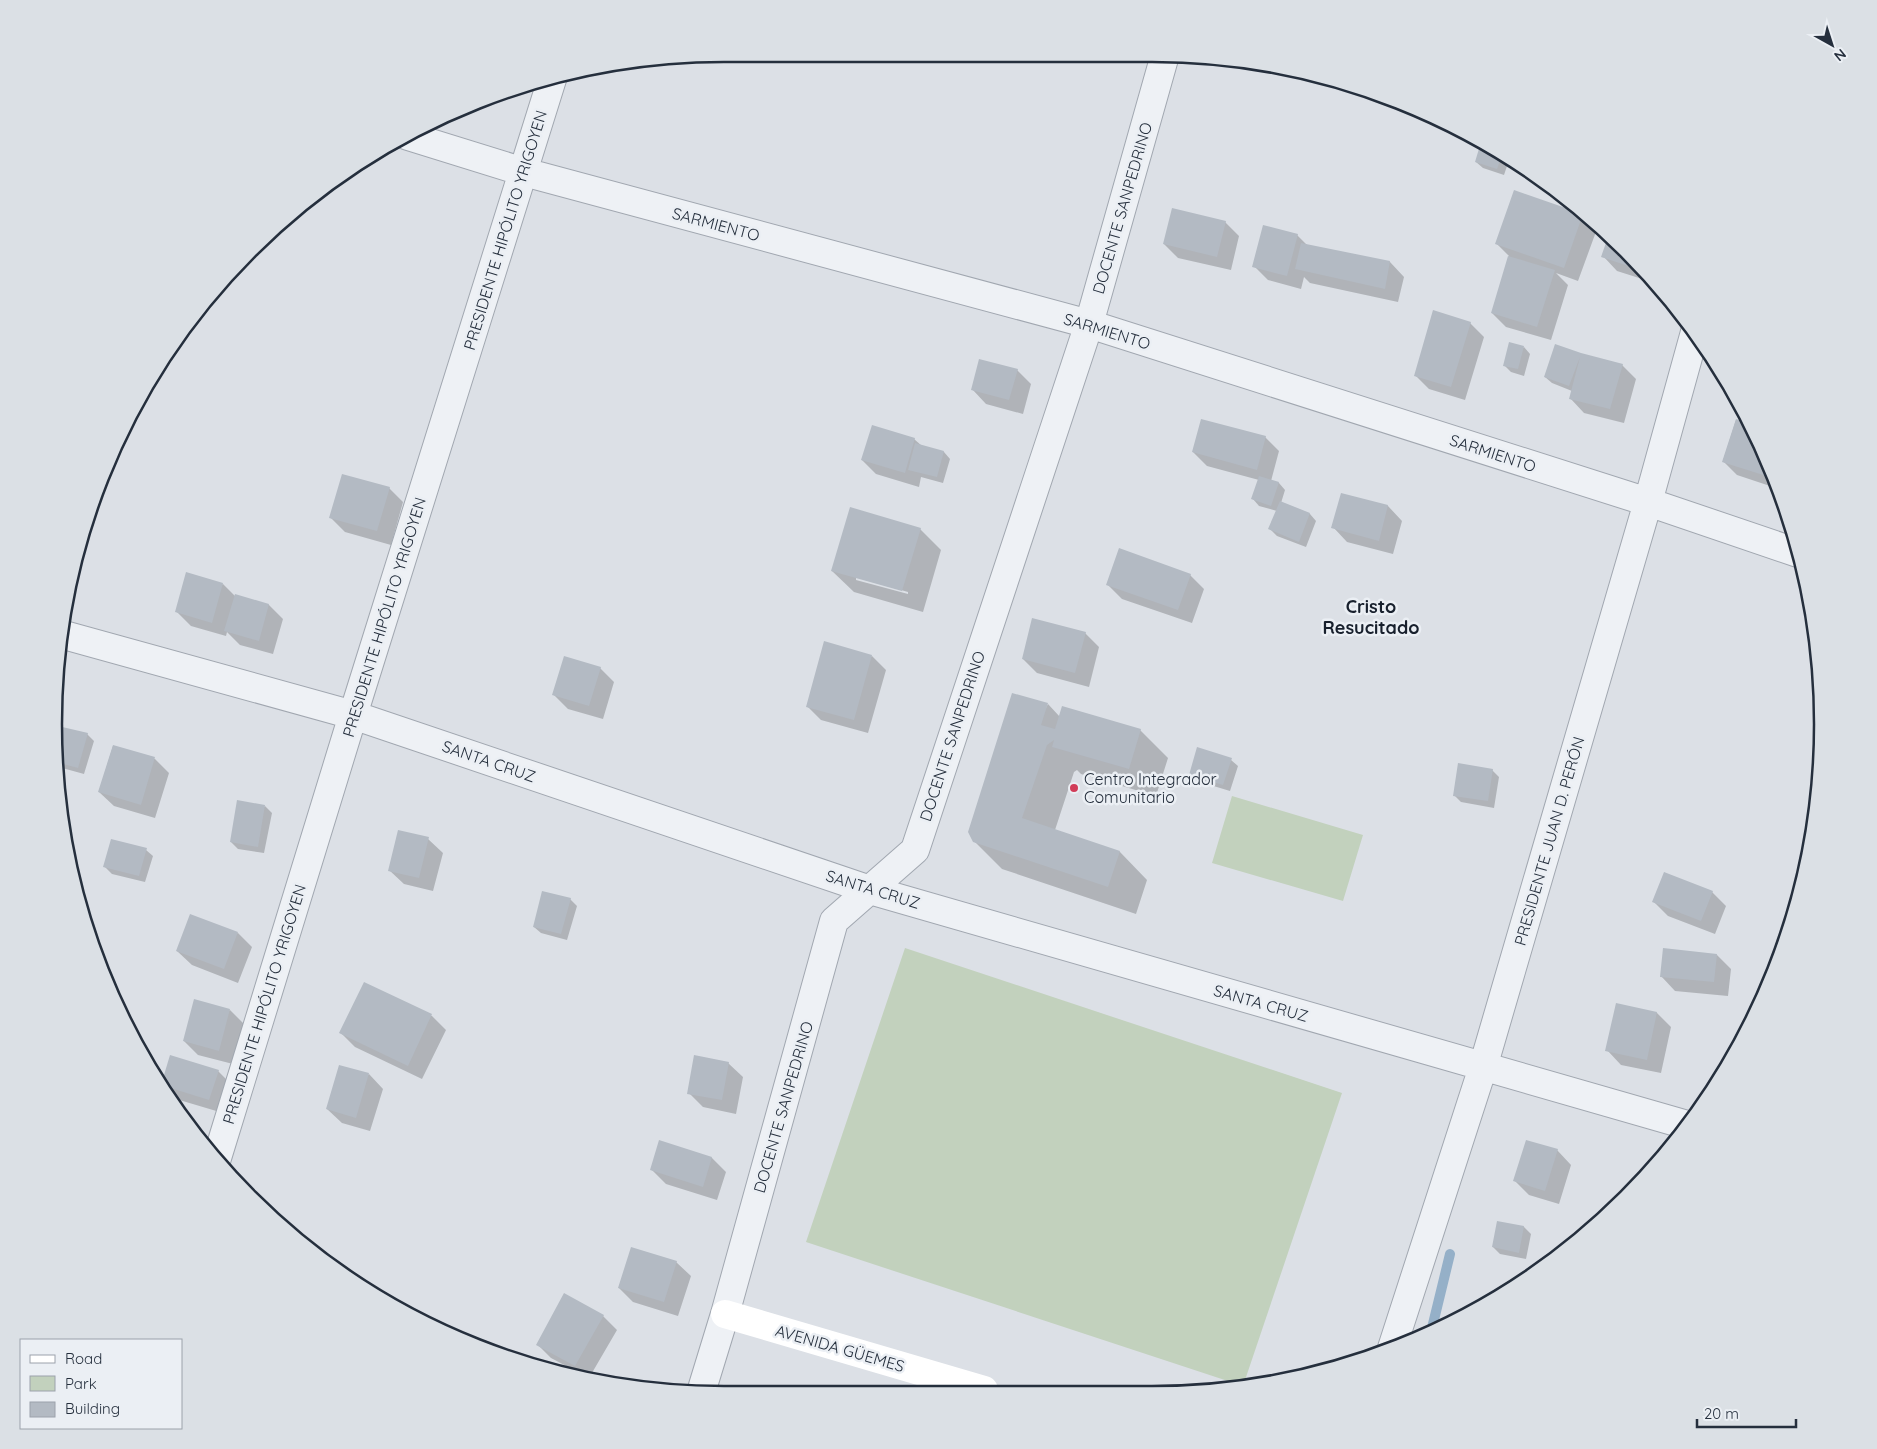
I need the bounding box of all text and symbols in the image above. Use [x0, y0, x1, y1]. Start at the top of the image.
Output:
north arrow [1807, 20, 1857, 70]
text: N [1831, 45, 1850, 65]
street label: PRESIDENTE HIPÓLITO YRIGOYEN [459, 108, 551, 352]
street label: DOCENTE SANPEDRINO [1088, 120, 1156, 296]
street label: SARMIENTO [670, 203, 762, 245]
street label: SARMIENTO [1061, 308, 1153, 354]
street label: SARMIENTO [1447, 430, 1539, 476]
street label: PRESIDENTE HIPÓLITO YRIGOYEN [338, 495, 430, 739]
district label: Cristo Resucitado [1323, 595, 1419, 639]
street label: DOCENTE SANPEDRINO [915, 648, 989, 824]
street label: PRESIDENTE JUAN D. PERÓN [1510, 734, 1588, 948]
street label: SANTA CRUZ [440, 736, 538, 786]
place label: Centro Integrador Comunitario [1084, 769, 1217, 807]
marker: Centro Integrador Comunitario [1068, 782, 1080, 794]
street label: SANTA CRUZ [824, 865, 922, 913]
street label: PRESIDENTE HIPÓLITO YRIGOYEN [218, 882, 310, 1126]
street label: SANTA CRUZ [1211, 980, 1311, 1026]
street label: DOCENTE SANPEDRINO [749, 1019, 817, 1195]
street label: AVENIDA GÜEMES [773, 1320, 907, 1376]
legend [20, 1339, 182, 1429]
text: Road [65, 1349, 102, 1368]
text: Park [65, 1374, 97, 1393]
scale bar [1697, 1396, 1796, 1428]
text: Building [65, 1399, 120, 1418]
text: 20 m [1704, 1404, 1739, 1423]

